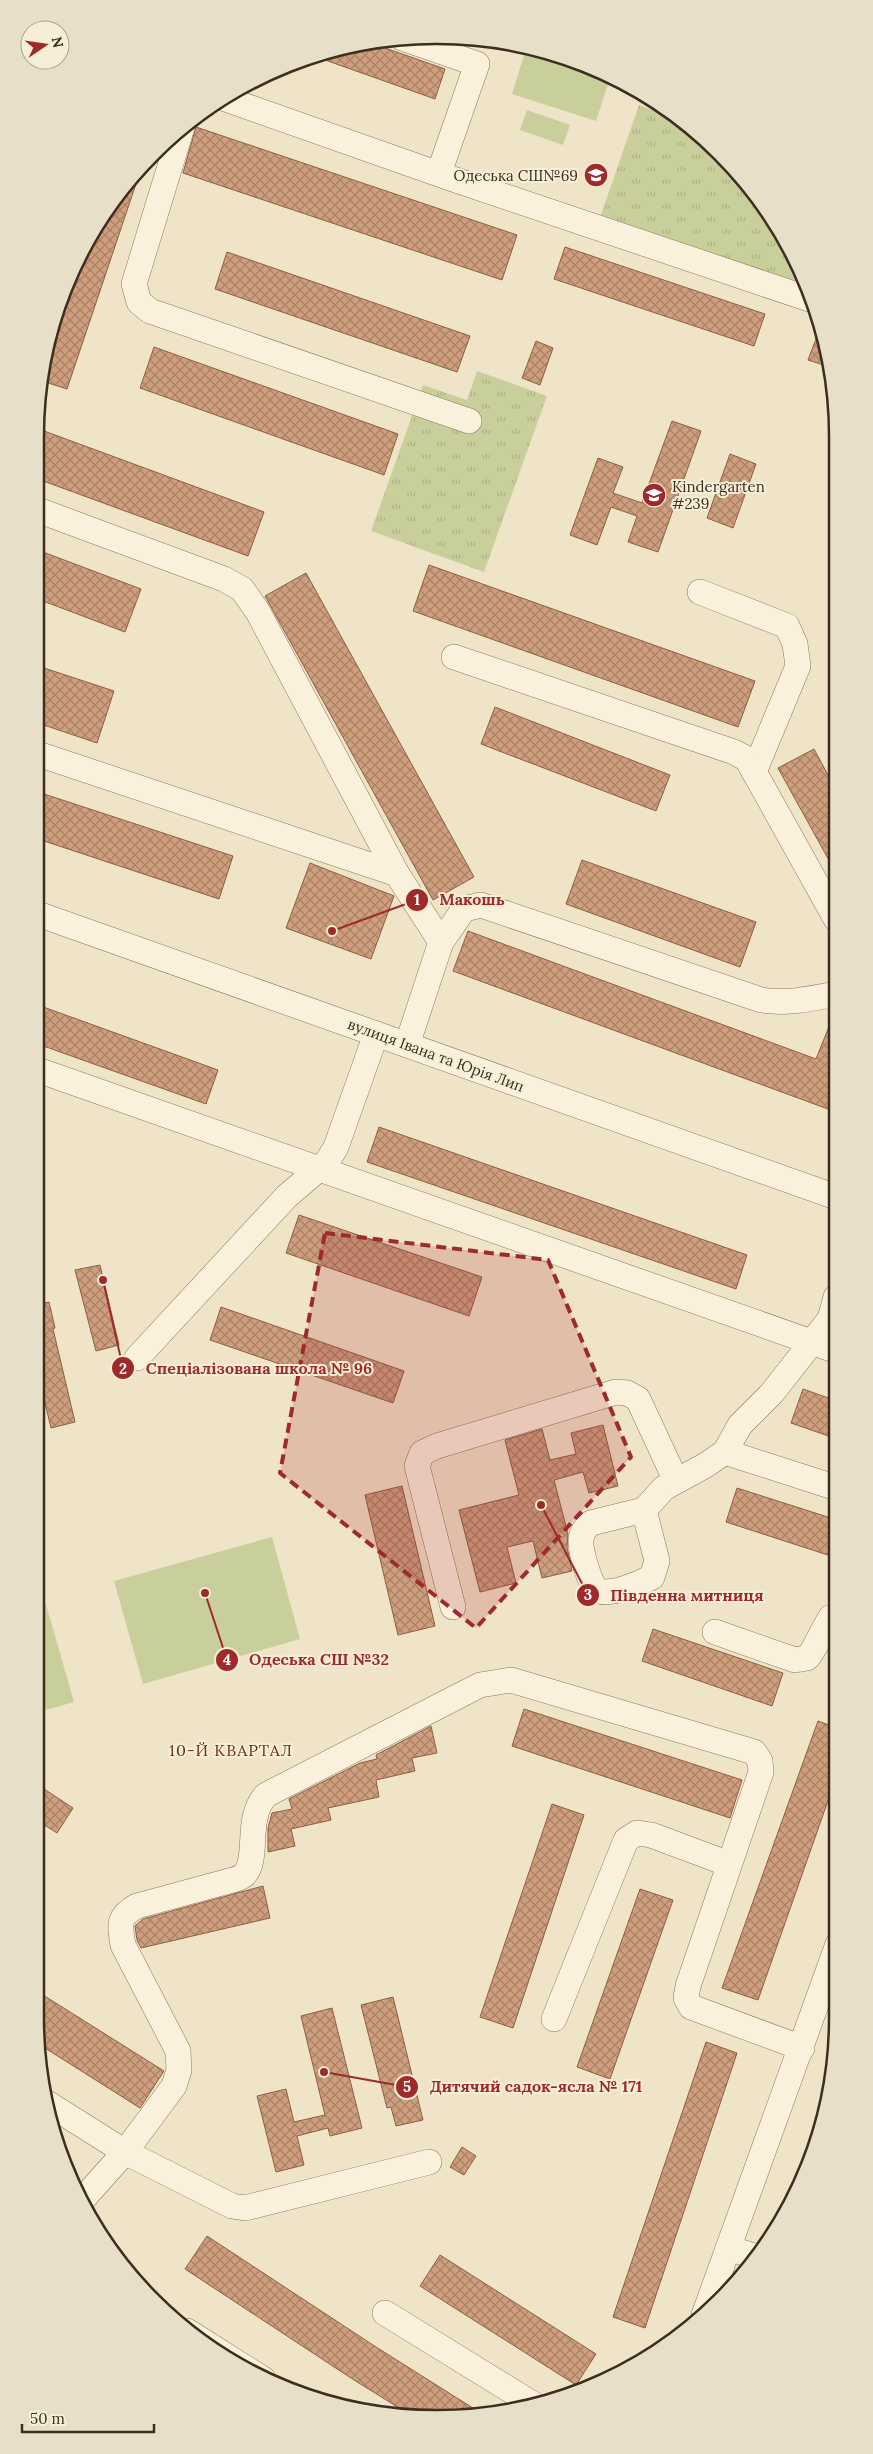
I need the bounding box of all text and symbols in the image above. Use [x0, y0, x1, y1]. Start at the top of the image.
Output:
north arrow [20, 20, 70, 70]
text: N [48, 35, 68, 50]
school or university icon: Одеська СШ№69 [583, 162, 609, 188]
place label: Одеська СШ№69 [454, 166, 578, 185]
place label: Kindergarten #239 [672, 477, 765, 513]
school or university icon: Kindergarten #239 [641, 482, 667, 508]
callout: Макошь [404, 884, 515, 915]
text: Макошь [439, 889, 505, 909]
text: 1 [414, 890, 420, 909]
street label: вулиця Івана та Юрія Лип [345, 1014, 527, 1096]
callout: Спеціалізована школа № 96 [111, 1353, 382, 1384]
text: Спеціалізована школа № 96 [146, 1358, 372, 1378]
text: 2 [119, 1359, 127, 1378]
callout: Південна митниця [575, 1579, 774, 1610]
text: 3 [584, 1585, 592, 1604]
text: Південна митниця [610, 1585, 764, 1605]
callout: Одеська СШ №32 [214, 1644, 399, 1675]
text: Одеська СШ №32 [249, 1649, 389, 1669]
text: 4 [223, 1650, 231, 1669]
district label: 10-Й КВАРТАЛ [169, 1740, 293, 1760]
callout: Дитячий садок-ясла № 171 [395, 2071, 653, 2102]
text: Дитячий садок-ясла № 171 [430, 2076, 642, 2096]
text: 5 [403, 2077, 411, 2096]
scale bar [22, 2402, 155, 2434]
text: 50 m [30, 2409, 65, 2428]

